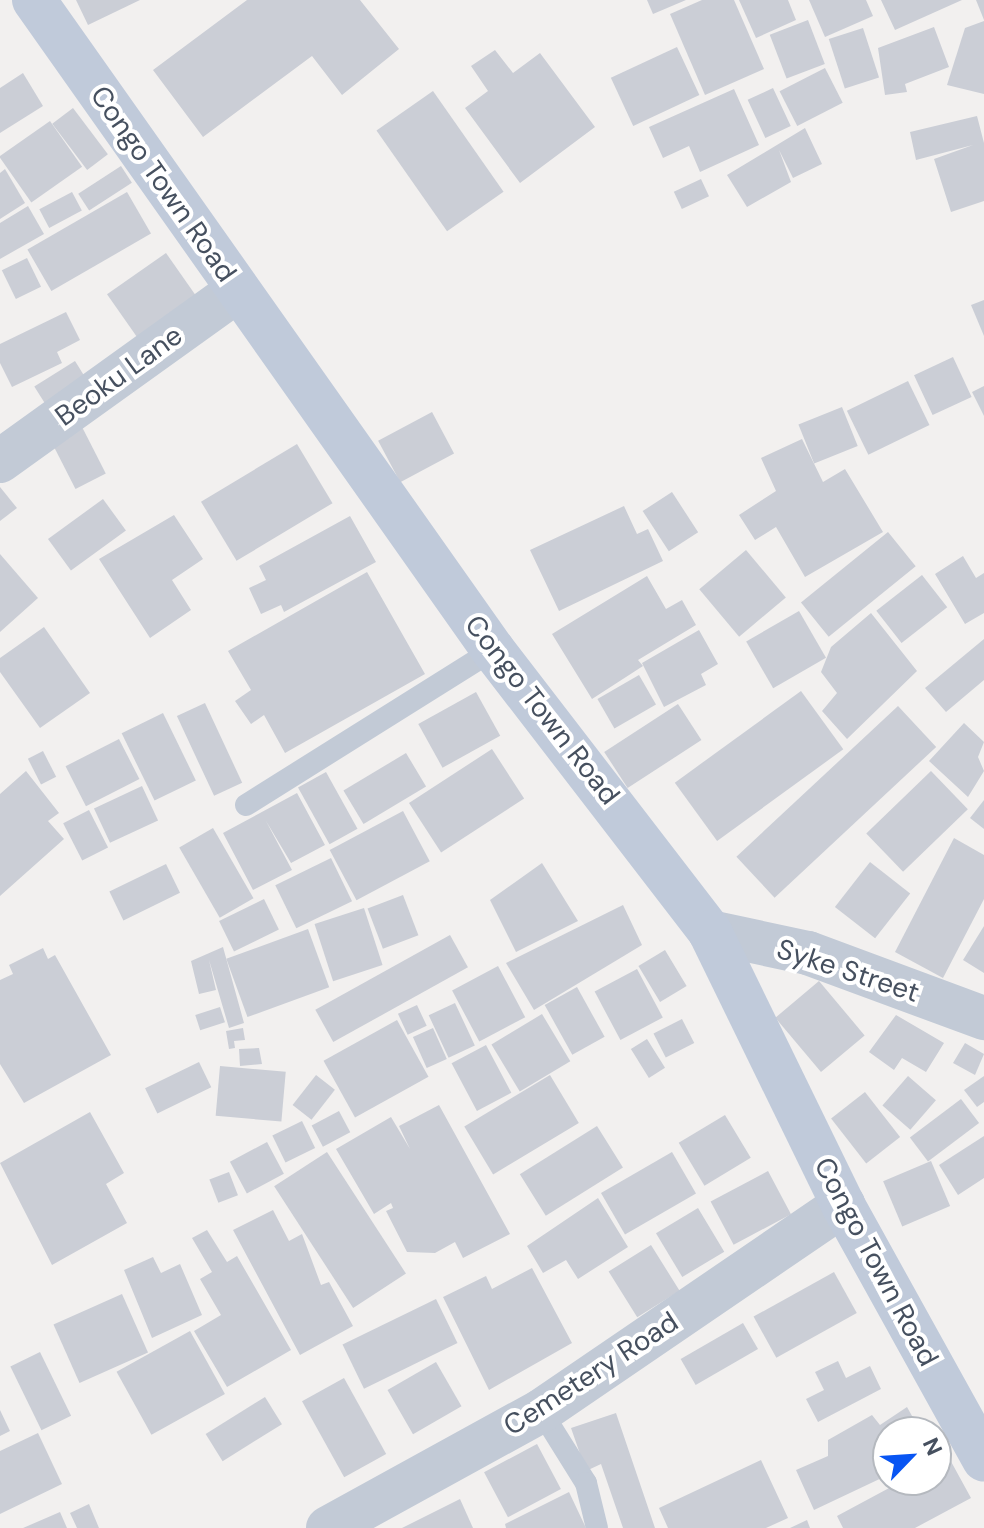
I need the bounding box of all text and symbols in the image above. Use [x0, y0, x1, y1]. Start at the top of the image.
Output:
street label: Congo Town Road [83, 80, 243, 288]
street label: Beoku Lane [49, 319, 189, 433]
street label: Congo Town Road [458, 609, 626, 811]
street label: Syke Street [773, 932, 923, 1010]
street label: Congo Town Road [807, 1152, 945, 1372]
street label: Cemetery Road [497, 1305, 685, 1443]
north arrow [872, 1416, 952, 1496]
text: N [916, 1433, 949, 1460]

